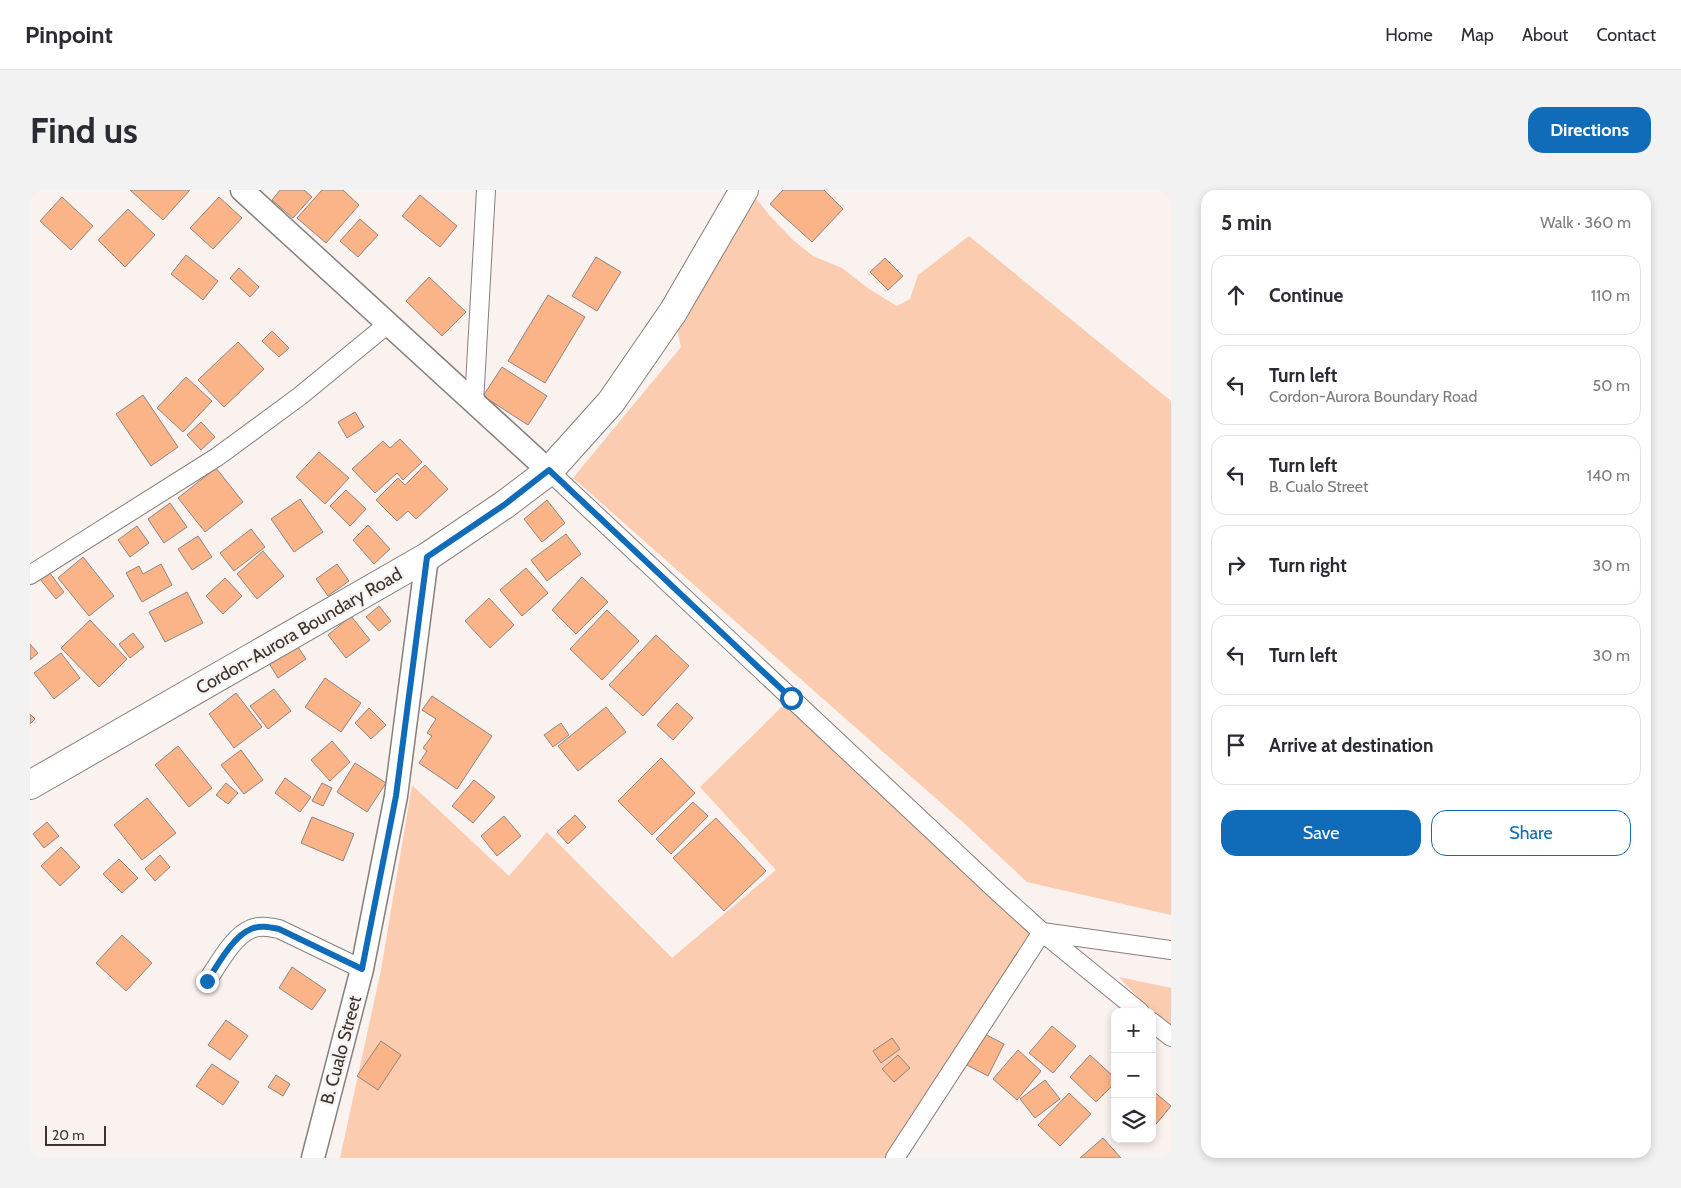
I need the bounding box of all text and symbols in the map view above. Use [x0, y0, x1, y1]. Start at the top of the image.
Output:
text: Pinpoint [25, 20, 113, 49]
text: Home [1385, 24, 1433, 46]
text: Map [1461, 24, 1494, 46]
text: About [1522, 24, 1568, 46]
text: Contact [1596, 24, 1656, 46]
button: Directions [1528, 107, 1651, 153]
text: Find us [30, 109, 138, 152]
text: 5 min [1221, 210, 1272, 235]
text: Walk · 360 m [1540, 213, 1631, 232]
icon: ahead [1222, 281, 1250, 309]
text: Continue [1269, 284, 1343, 307]
text: 110 m [1591, 286, 1630, 305]
text: Turn left [1269, 364, 1337, 387]
icon: left [1222, 371, 1250, 399]
text: 50 m [1593, 376, 1630, 395]
text: Cordon-Aurora Boundary Road [1269, 387, 1477, 406]
text: Turn left [1269, 454, 1337, 477]
icon: left [1222, 461, 1250, 489]
text: 140 m [1587, 466, 1630, 485]
text: B. Cualo Street [1269, 477, 1368, 496]
icon: right [1222, 551, 1250, 579]
text: Turn right [1269, 554, 1347, 577]
text: 30 m [1593, 556, 1630, 575]
street label: Cordon-Aurora Boundary Road [192, 563, 406, 699]
icon: left [1222, 641, 1250, 669]
text: Turn left [1269, 644, 1337, 667]
text: 30 m [1593, 646, 1630, 665]
route start [780, 687, 803, 710]
icon: arrive [1222, 731, 1250, 759]
text: Arrive at destination [1269, 734, 1433, 757]
button: Save [1221, 810, 1421, 856]
button: Share [1431, 810, 1631, 856]
route end [196, 970, 219, 993]
street label: B. Cualo Street [316, 993, 366, 1107]
map controls [1111, 1008, 1156, 1143]
button: + [1111, 1008, 1156, 1053]
button: − [1111, 1053, 1156, 1098]
button: layers [1111, 1098, 1156, 1143]
scale bar [45, 1123, 106, 1146]
text: 20 m [52, 1126, 85, 1144]

